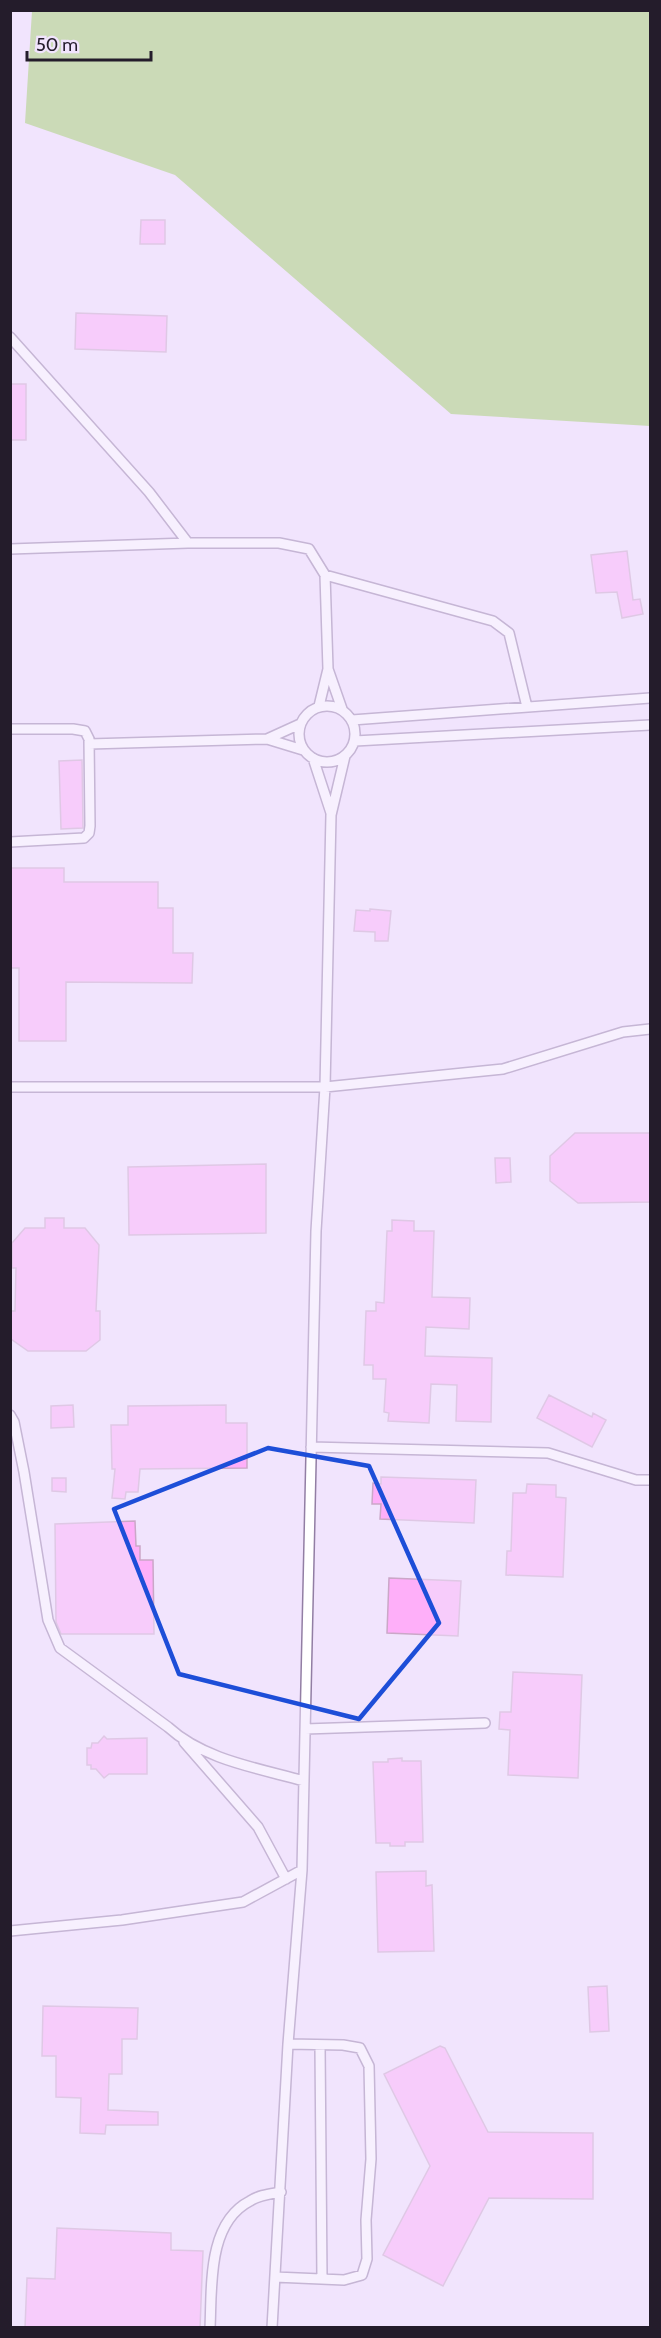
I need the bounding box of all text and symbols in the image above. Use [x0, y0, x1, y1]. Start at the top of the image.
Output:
scale bar [27, 24, 152, 62]
text: 50 m [36, 34, 78, 56]

